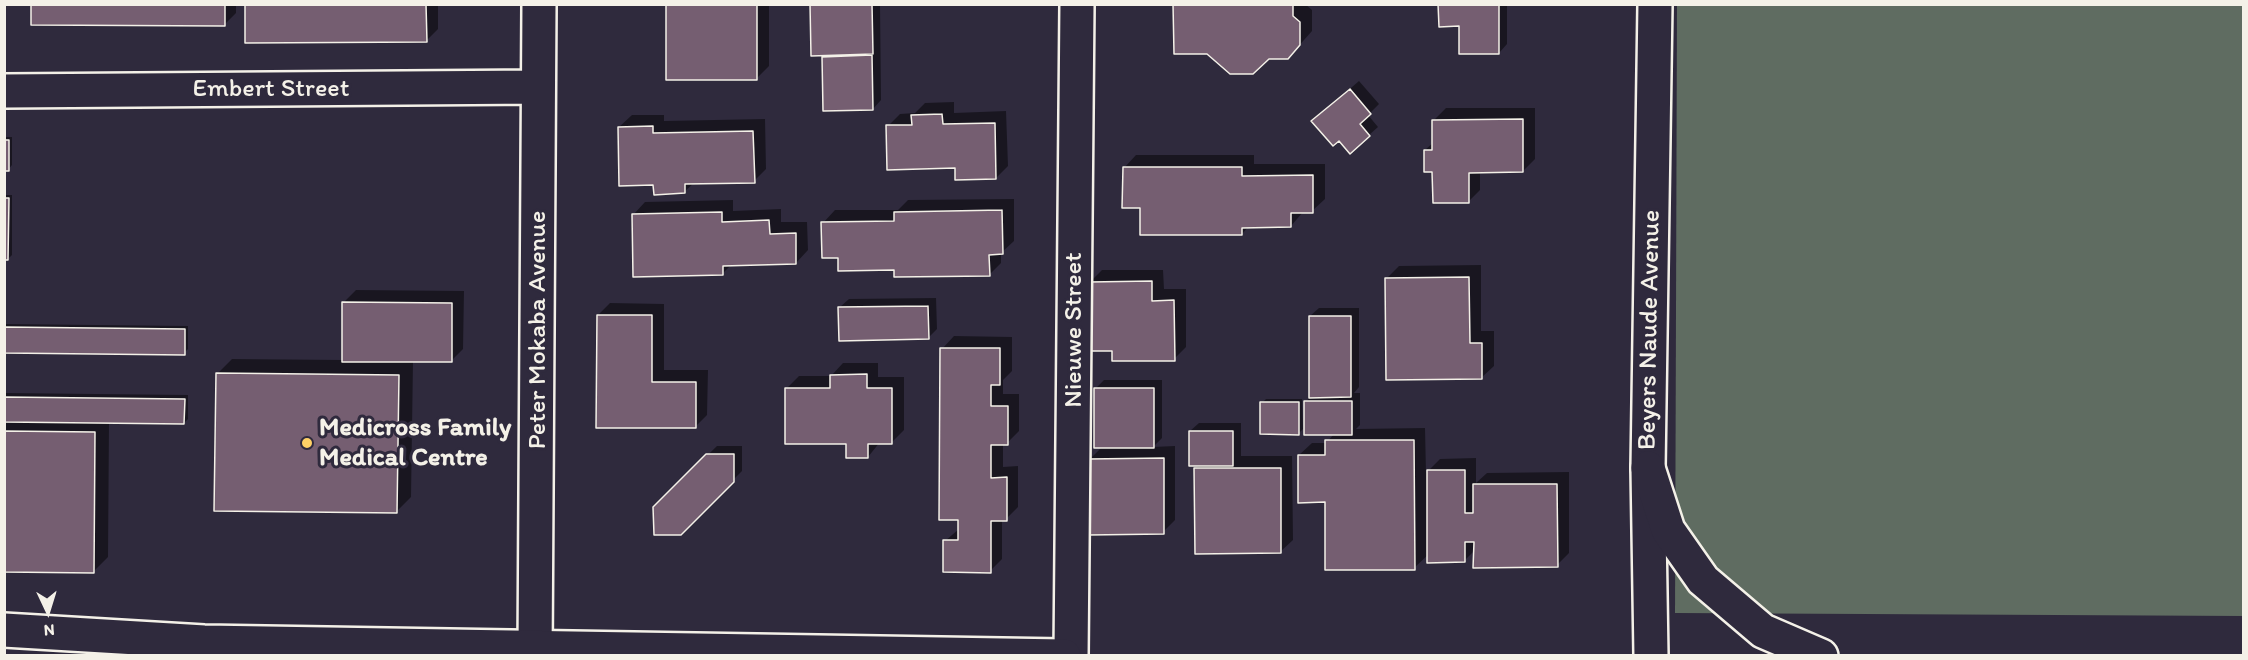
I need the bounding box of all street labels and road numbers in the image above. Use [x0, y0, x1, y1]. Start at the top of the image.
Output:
street label: Embert Street [193, 73, 349, 105]
street label: Beyers Naude Avenue [1632, 210, 1668, 450]
street label: Peter Mokaba Avenue [522, 211, 554, 449]
street label: Nieuwe Street [1058, 252, 1090, 408]

